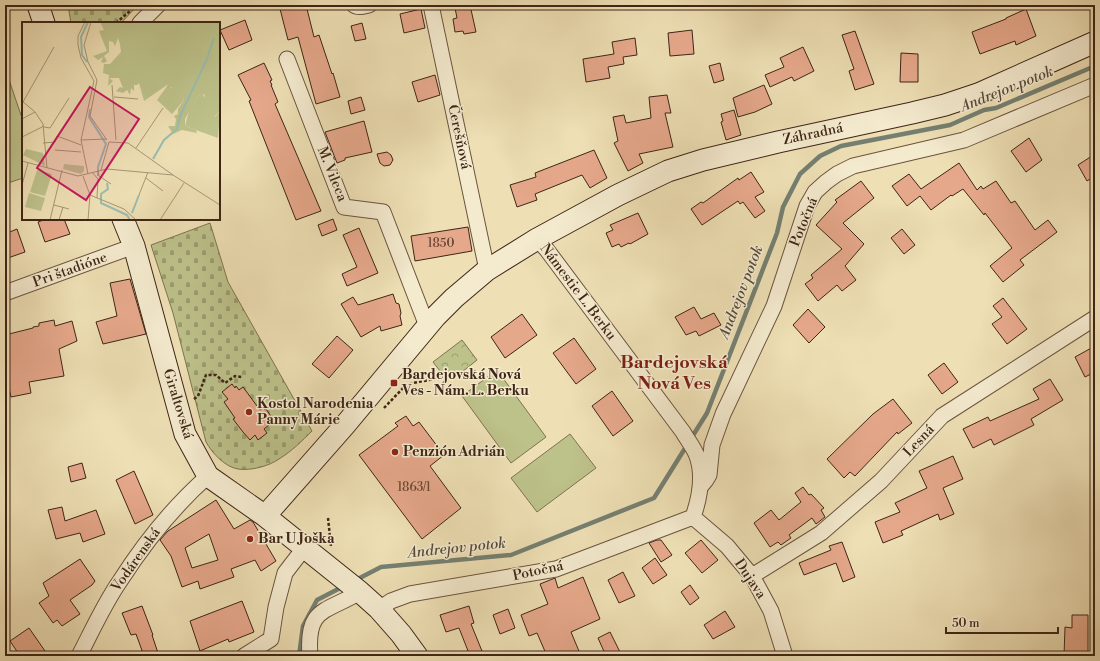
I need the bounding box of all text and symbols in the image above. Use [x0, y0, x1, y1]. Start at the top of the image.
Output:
inset map [22, 22, 220, 220]
water label: Andrejov potok [956, 62, 1056, 117]
street label: Čerešňová [443, 103, 477, 172]
street label: Záhradná [781, 119, 846, 149]
street label: M. Vileca [313, 144, 351, 205]
street label: Potočná [786, 194, 822, 249]
house number: 1850 [428, 236, 454, 251]
street label: Námestie L. Berku [536, 240, 620, 344]
water label: Andrejov potok [714, 243, 768, 343]
street label: Pri štadióne [30, 248, 110, 292]
district label: Bardejovská Nová Ves [620, 351, 728, 395]
place label: Bardejovská Nová Ves - Nám. L. Berku [401, 366, 529, 400]
street label: Giraltovská [159, 367, 197, 442]
marker: Bardejovská Nová Ves - Nám. L. Berku [389, 378, 399, 388]
place label: Kostol Narodenia Panny Márie [257, 395, 374, 429]
marker: Kostol Narodenia Panny Márie [244, 407, 254, 417]
street label: Lesná [899, 420, 939, 461]
place label: Penzión Adrián [403, 443, 505, 461]
marker: Penzión Adrián [390, 447, 400, 457]
house number: 1863/1 [397, 480, 432, 495]
street label: Vodárenská [107, 524, 165, 596]
place label: Bar U Joška [258, 530, 335, 548]
water label: Andrejov potok [405, 533, 507, 563]
marker: Bar U Joška [245, 534, 255, 544]
street label: Dujava [730, 556, 770, 603]
street label: Potočná [511, 557, 566, 585]
scale bar [946, 609, 1058, 635]
text: 50 m [952, 616, 980, 631]

